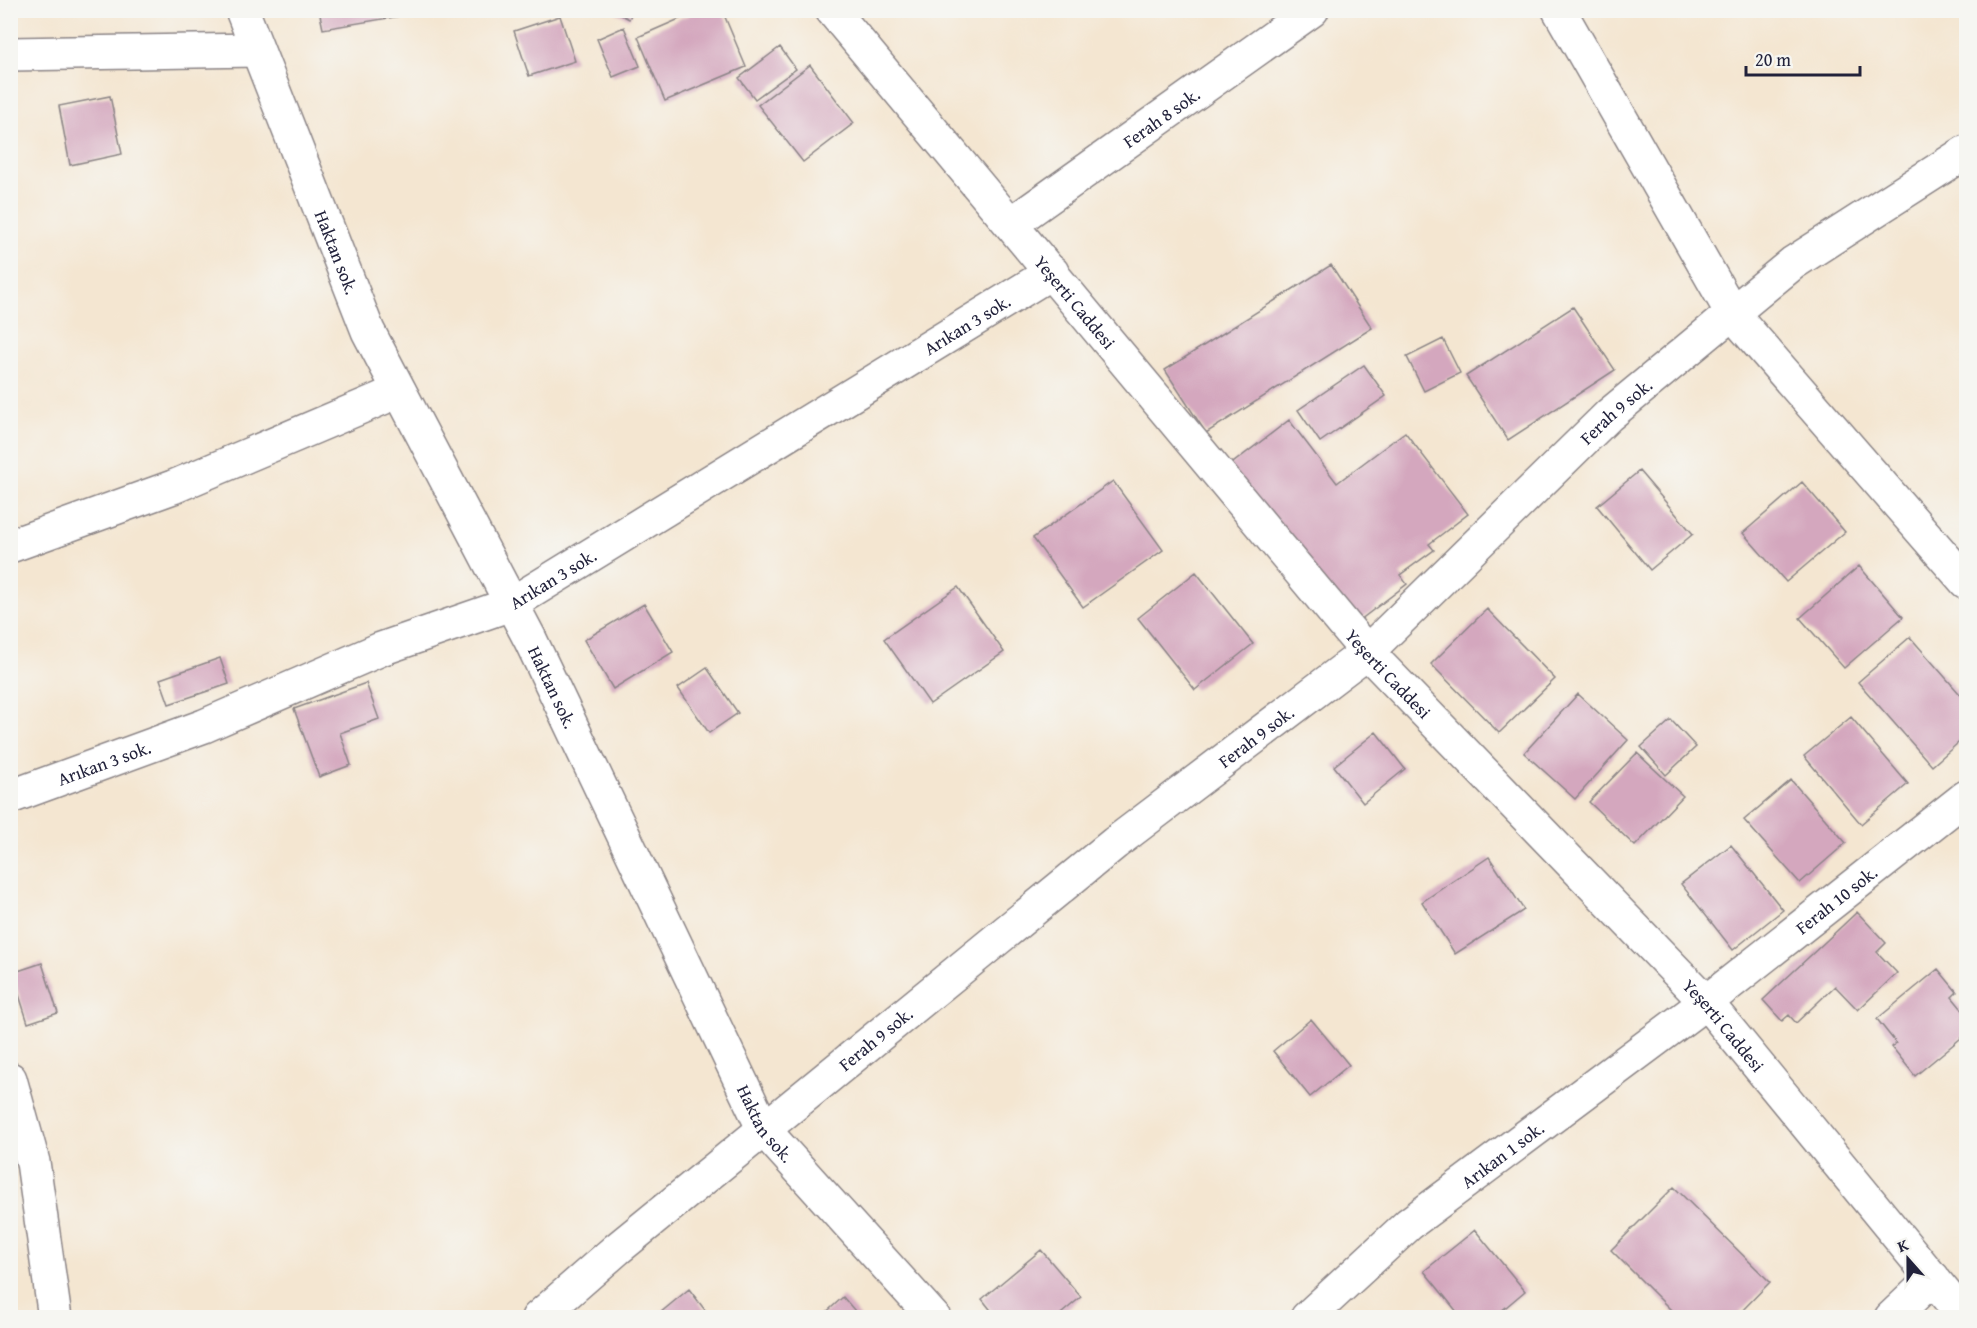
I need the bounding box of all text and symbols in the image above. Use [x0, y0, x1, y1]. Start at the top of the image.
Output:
scale bar [1746, 39, 1860, 77]
text: 20 m [1755, 46, 1791, 73]
street label: Ferah 8 sok. [1117, 81, 1205, 154]
street label: Haktan sok. [308, 206, 366, 298]
street label: Yeşerti Caddesi [1028, 249, 1122, 355]
street label: Arıkan 3 sok. [918, 287, 1016, 361]
street label: Ferah 9 sok. [1573, 371, 1658, 450]
street label: Arıkan 3 sok. [504, 541, 601, 616]
street label: Yeşerti Caddesi [1339, 623, 1438, 724]
street label: Haktan sok. [522, 641, 584, 733]
street label: Ferah 9 sok. [1212, 699, 1299, 774]
street label: Arıkan 3 sok. [53, 733, 154, 792]
street label: Ferah 10 sok. [1789, 859, 1883, 940]
street label: Yeşerti Caddesi [1677, 972, 1771, 1077]
street label: Ferah 9 sok. [832, 1000, 918, 1077]
street label: Haktan sok. [731, 1080, 800, 1168]
street label: Arıkan 1 sok. [1455, 1114, 1549, 1194]
north arrow [1878, 1229, 1938, 1289]
text: K [1894, 1232, 1912, 1258]

